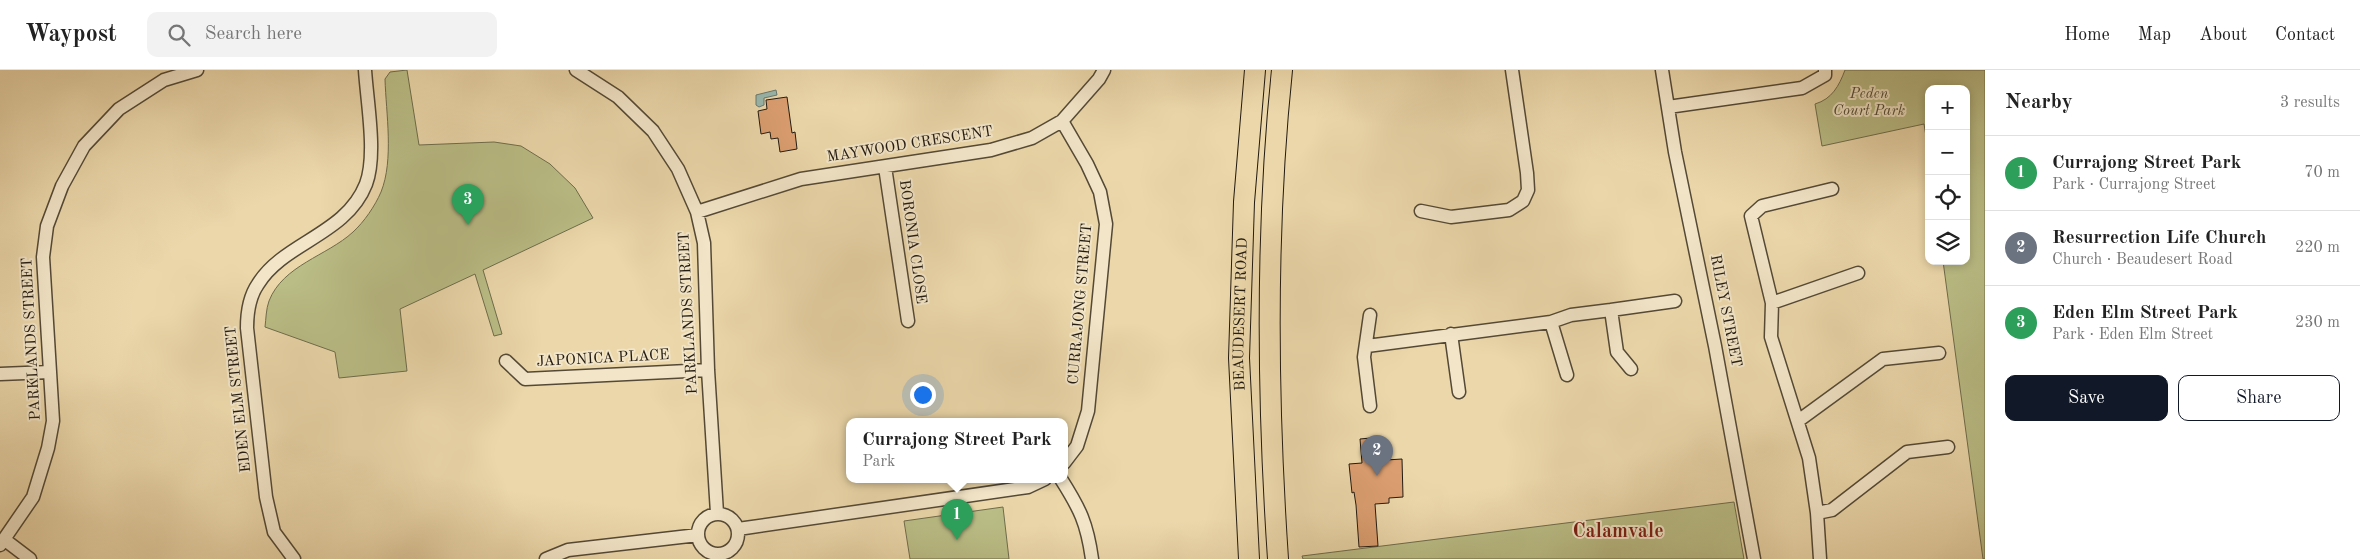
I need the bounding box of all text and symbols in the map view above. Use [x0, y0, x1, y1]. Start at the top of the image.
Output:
search box [147, 12, 497, 57]
icon: search [165, 21, 193, 49]
text: Waypost [25, 23, 117, 47]
text: Search here [205, 25, 302, 44]
text: Home [2064, 26, 2110, 44]
text: Map [2138, 26, 2171, 44]
text: About [2199, 26, 2247, 44]
text: Contact [2275, 26, 2335, 44]
map controls [1925, 85, 1970, 265]
button: + [1925, 85, 1970, 130]
park label: Peden Court Park [1833, 87, 1905, 119]
text: Nearby [2005, 92, 2073, 113]
text: 3 results [2280, 95, 2340, 111]
street label: MAYWOOD CRESCENT [826, 124, 994, 166]
button: − [1925, 130, 1970, 175]
text: Currajong Street Park [2052, 154, 2241, 173]
text: 1 [2016, 165, 2026, 181]
text: 70 m [2304, 165, 2340, 181]
button: locate [1925, 175, 1970, 220]
text: Park · Currajong Street [2052, 177, 2216, 193]
street label: BORONIA CLOSE [896, 179, 928, 305]
pin: 3 [452, 184, 484, 225]
button: layers [1925, 220, 1970, 265]
street label: CURRAJONG STREET [1066, 223, 1096, 385]
text: Resurrection Life Church [2052, 229, 2267, 248]
street label: PARKLANDS STREET [677, 231, 701, 395]
street label: BEAUDESERT ROAD [1231, 237, 1250, 391]
text: 2 [2016, 240, 2026, 256]
text: 220 m [2295, 240, 2340, 256]
text: Church · Beaudesert Road [2052, 252, 2233, 268]
street label: RILEY STREET [1707, 253, 1743, 369]
street label: PARKLANDS STREET [20, 257, 44, 421]
text: Eden Elm Street Park [2052, 304, 2238, 323]
text: 3 [2016, 315, 2026, 331]
text: 230 m [2295, 315, 2340, 331]
street label: EDEN ELM STREET [224, 325, 254, 473]
text: Park · Eden Elm Street [2052, 327, 2213, 343]
street label: JAPONICA PLACE [536, 348, 670, 370]
button: Save [2005, 375, 2168, 421]
button: Share [2178, 375, 2340, 421]
your location [910, 382, 936, 408]
popup [846, 418, 1068, 483]
text: Currajong Street Park [862, 431, 1052, 450]
pin: 2 [1361, 435, 1393, 476]
text: Park [862, 454, 895, 470]
pin: 1 [941, 499, 973, 540]
district label: Calamvale [1572, 522, 1664, 542]

